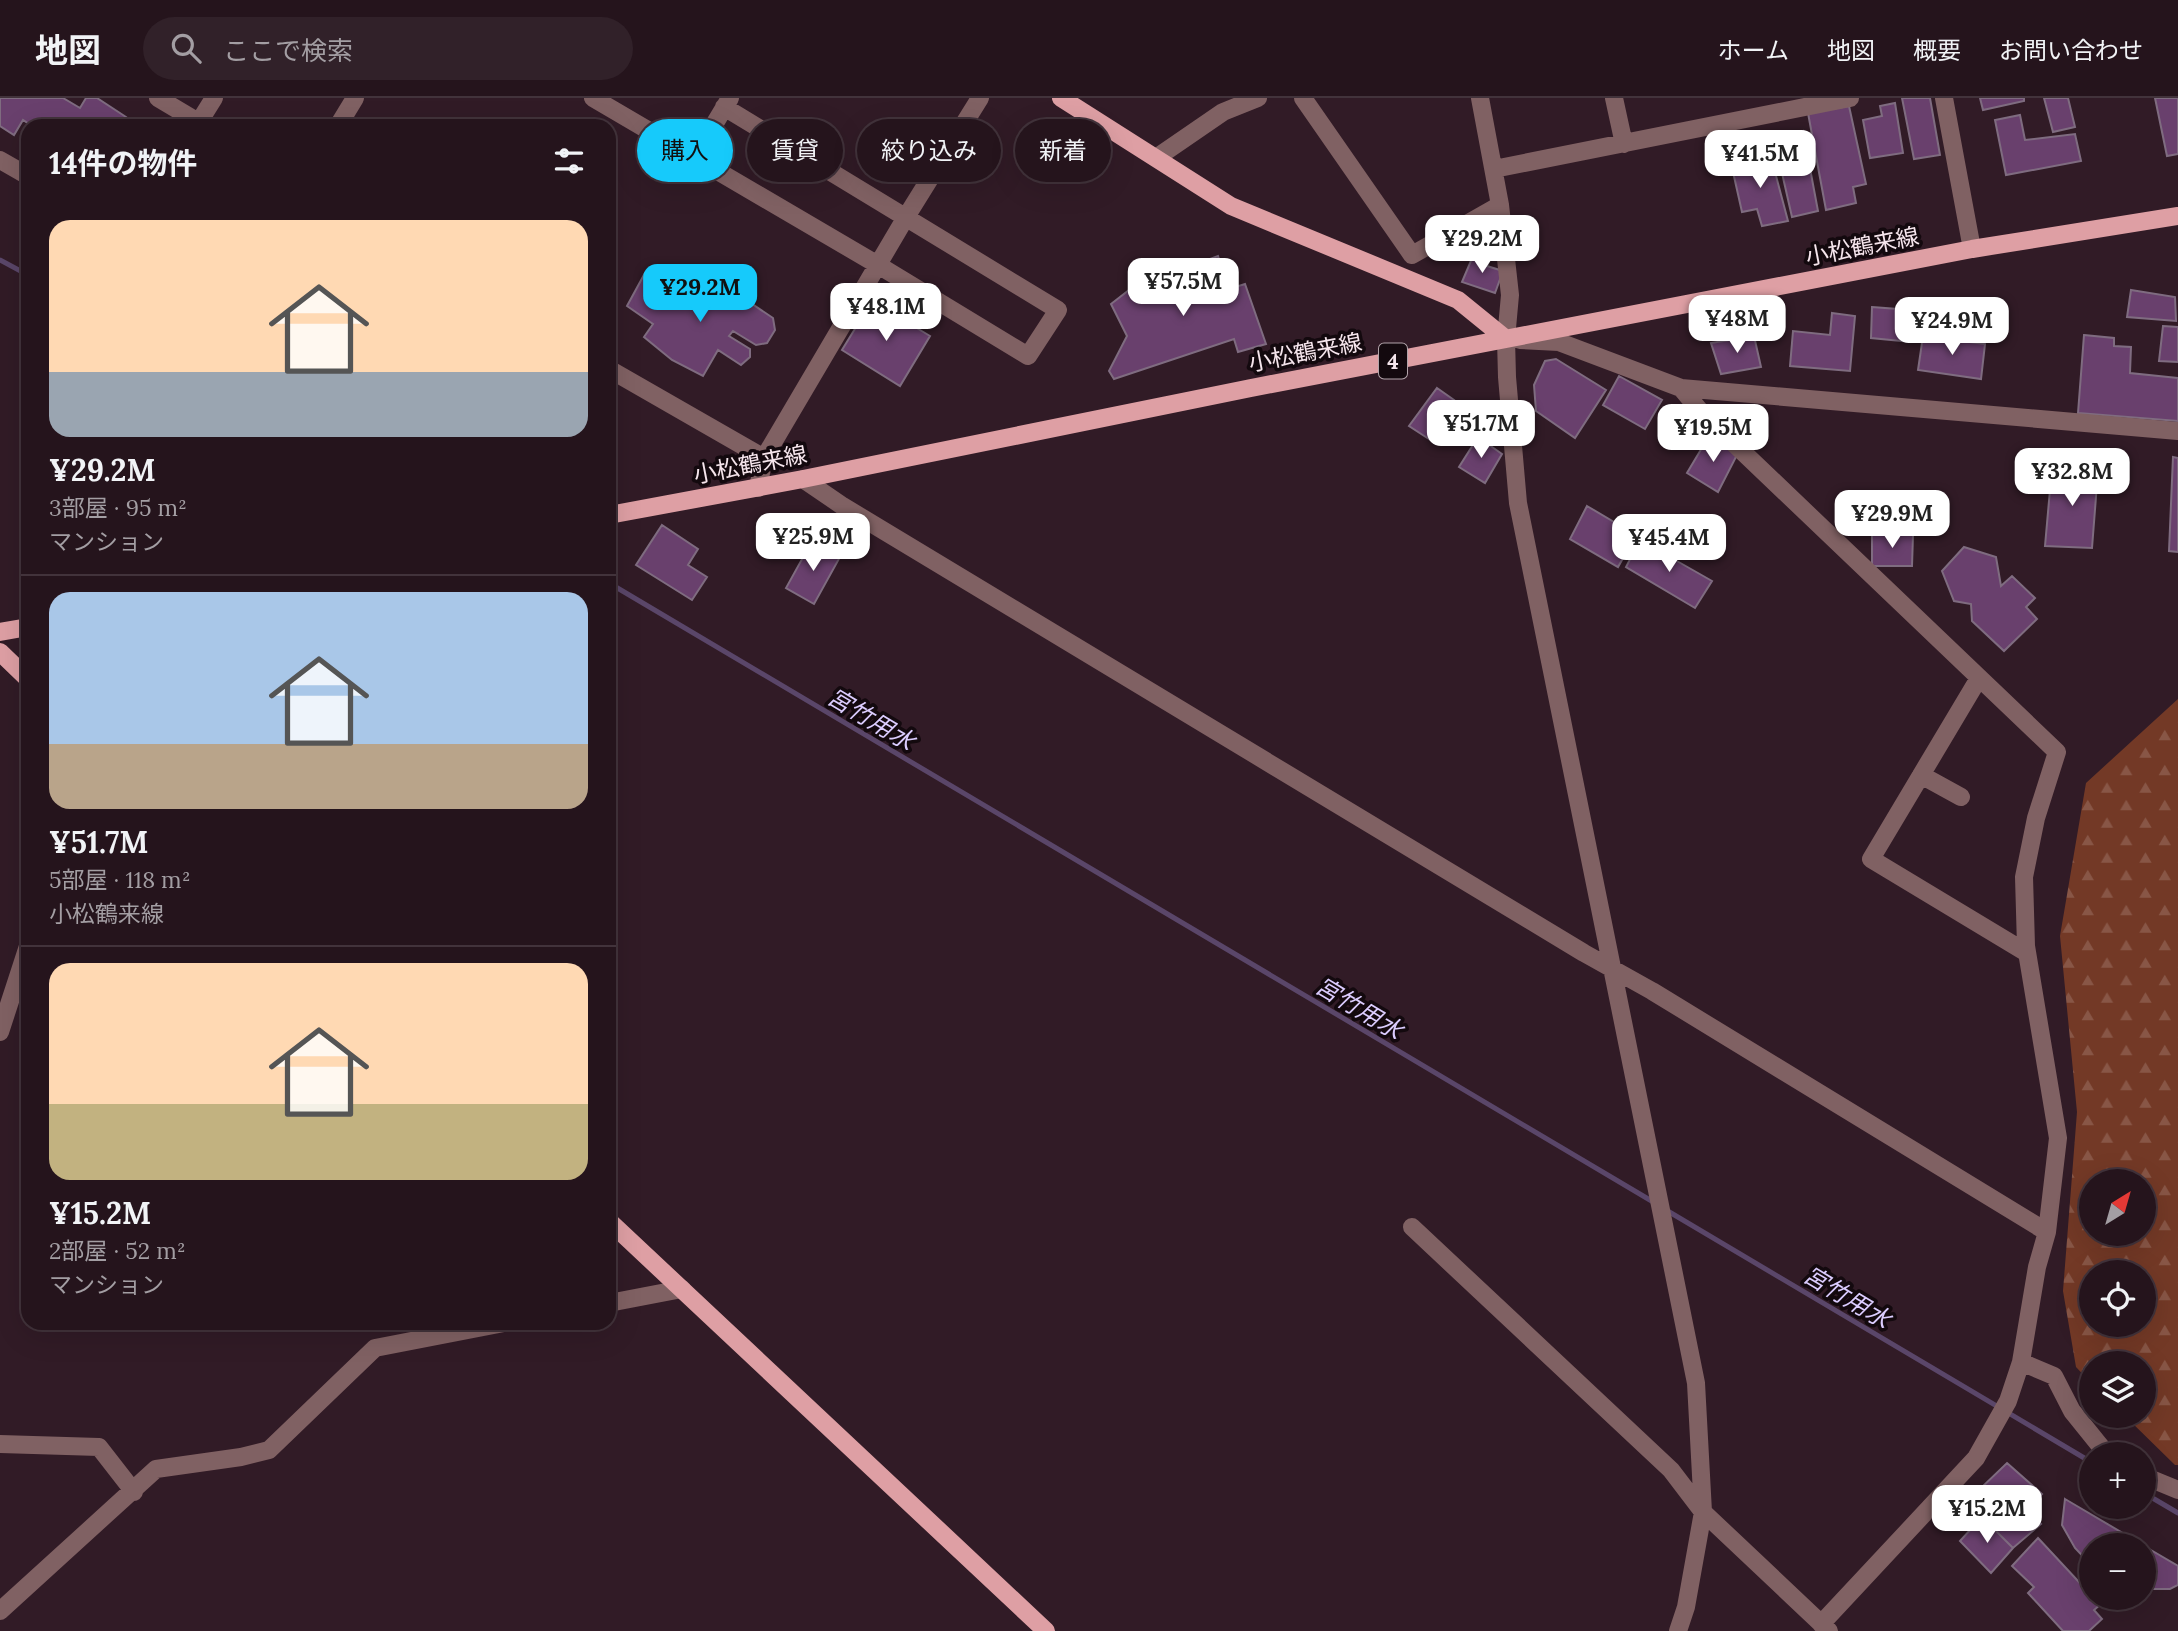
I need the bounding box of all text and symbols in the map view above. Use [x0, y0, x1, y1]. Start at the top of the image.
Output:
search box [143, 17, 633, 80]
text: 地図 [35, 29, 101, 71]
icon: search [167, 29, 205, 67]
text: ここで検索 [223, 34, 353, 67]
text: ホーム [1718, 35, 1789, 66]
text: 地図 [1827, 35, 1875, 66]
text: 概要 [1913, 35, 1961, 66]
text: お問い合わせ [1999, 35, 2143, 66]
chip: 購入 [637, 119, 733, 182]
chip: 賃貸 [747, 119, 843, 182]
chip: 絞り込み [857, 119, 1001, 182]
chip: 新着 [1015, 119, 1111, 182]
pin: ¥41.5M [1703, 130, 1817, 190]
text: ¥41.5M [1721, 138, 1799, 167]
icon: filters [550, 142, 588, 180]
text: 14件の物件 [49, 144, 198, 182]
pin: ¥29.2M [1425, 216, 1539, 275]
street label: 小松鶴来線 [1803, 221, 1921, 271]
text: ¥29.2M [1441, 223, 1523, 252]
pin: ¥57.5M [1126, 258, 1240, 318]
pin: ¥29.2M [643, 264, 757, 324]
icon: home [256, 266, 382, 392]
text: ¥57.5M [1144, 266, 1222, 295]
text: ¥29.2M [659, 272, 741, 301]
pin: ¥48.1M [829, 284, 943, 343]
text: ¥48.1M [846, 291, 926, 320]
pin: ¥48M [1696, 296, 1778, 355]
pin: ¥24.9M [1895, 298, 2009, 357]
text: ¥48M [1705, 303, 1769, 332]
text: ¥24.9M [1911, 305, 1993, 334]
street label: 小松鶴来線 [1246, 327, 1364, 377]
road number: 4 [1379, 344, 1407, 378]
pin: ¥51.7M [1424, 400, 1538, 460]
pin: ¥19.5M [1656, 404, 1770, 464]
text: ¥51.7M [1443, 408, 1519, 437]
text: ¥19.5M [1674, 412, 1752, 441]
street label: 小松鶴来線 [691, 439, 809, 489]
pin: ¥32.8M [2015, 448, 2129, 508]
text: ¥29.2M [49, 451, 156, 489]
text: ¥32.8M [2031, 456, 2113, 485]
pin: ¥29.9M [1835, 490, 1949, 550]
text: 3部屋 · 95 m² [49, 493, 187, 522]
text: ¥29.9M [1851, 498, 1933, 527]
pin: ¥25.9M [756, 514, 870, 573]
pin: ¥45.4M [1612, 514, 1726, 574]
text: ¥25.9M [772, 521, 854, 550]
text: ¥45.4M [1628, 522, 1710, 551]
text: マンション [49, 527, 164, 556]
icon: home [256, 638, 382, 764]
water label: 宮竹用水 [822, 681, 923, 759]
text: ¥51.7M [49, 823, 148, 861]
text: 5部屋 · 118 m² [49, 865, 191, 894]
text: 小松鶴来線 [49, 899, 164, 928]
water label: 宮竹用水 [1310, 970, 1411, 1048]
icon: home [256, 1009, 382, 1135]
north arrow [2079, 1169, 2156, 1246]
map controls [2079, 1169, 2156, 1610]
text: ¥15.2M [49, 1194, 151, 1232]
text: 2部屋 · 52 m² [49, 1236, 186, 1265]
water label: 宮竹用水 [1798, 1259, 1899, 1337]
button: locate [2079, 1260, 2156, 1337]
text: マンション [49, 1270, 164, 1299]
button: layers [2079, 1351, 2156, 1428]
button: + [2079, 1442, 2156, 1519]
pin: ¥15.2M [1930, 1486, 2044, 1545]
text: ¥15.2M [1948, 1493, 2026, 1522]
button: − [2079, 1533, 2156, 1610]

